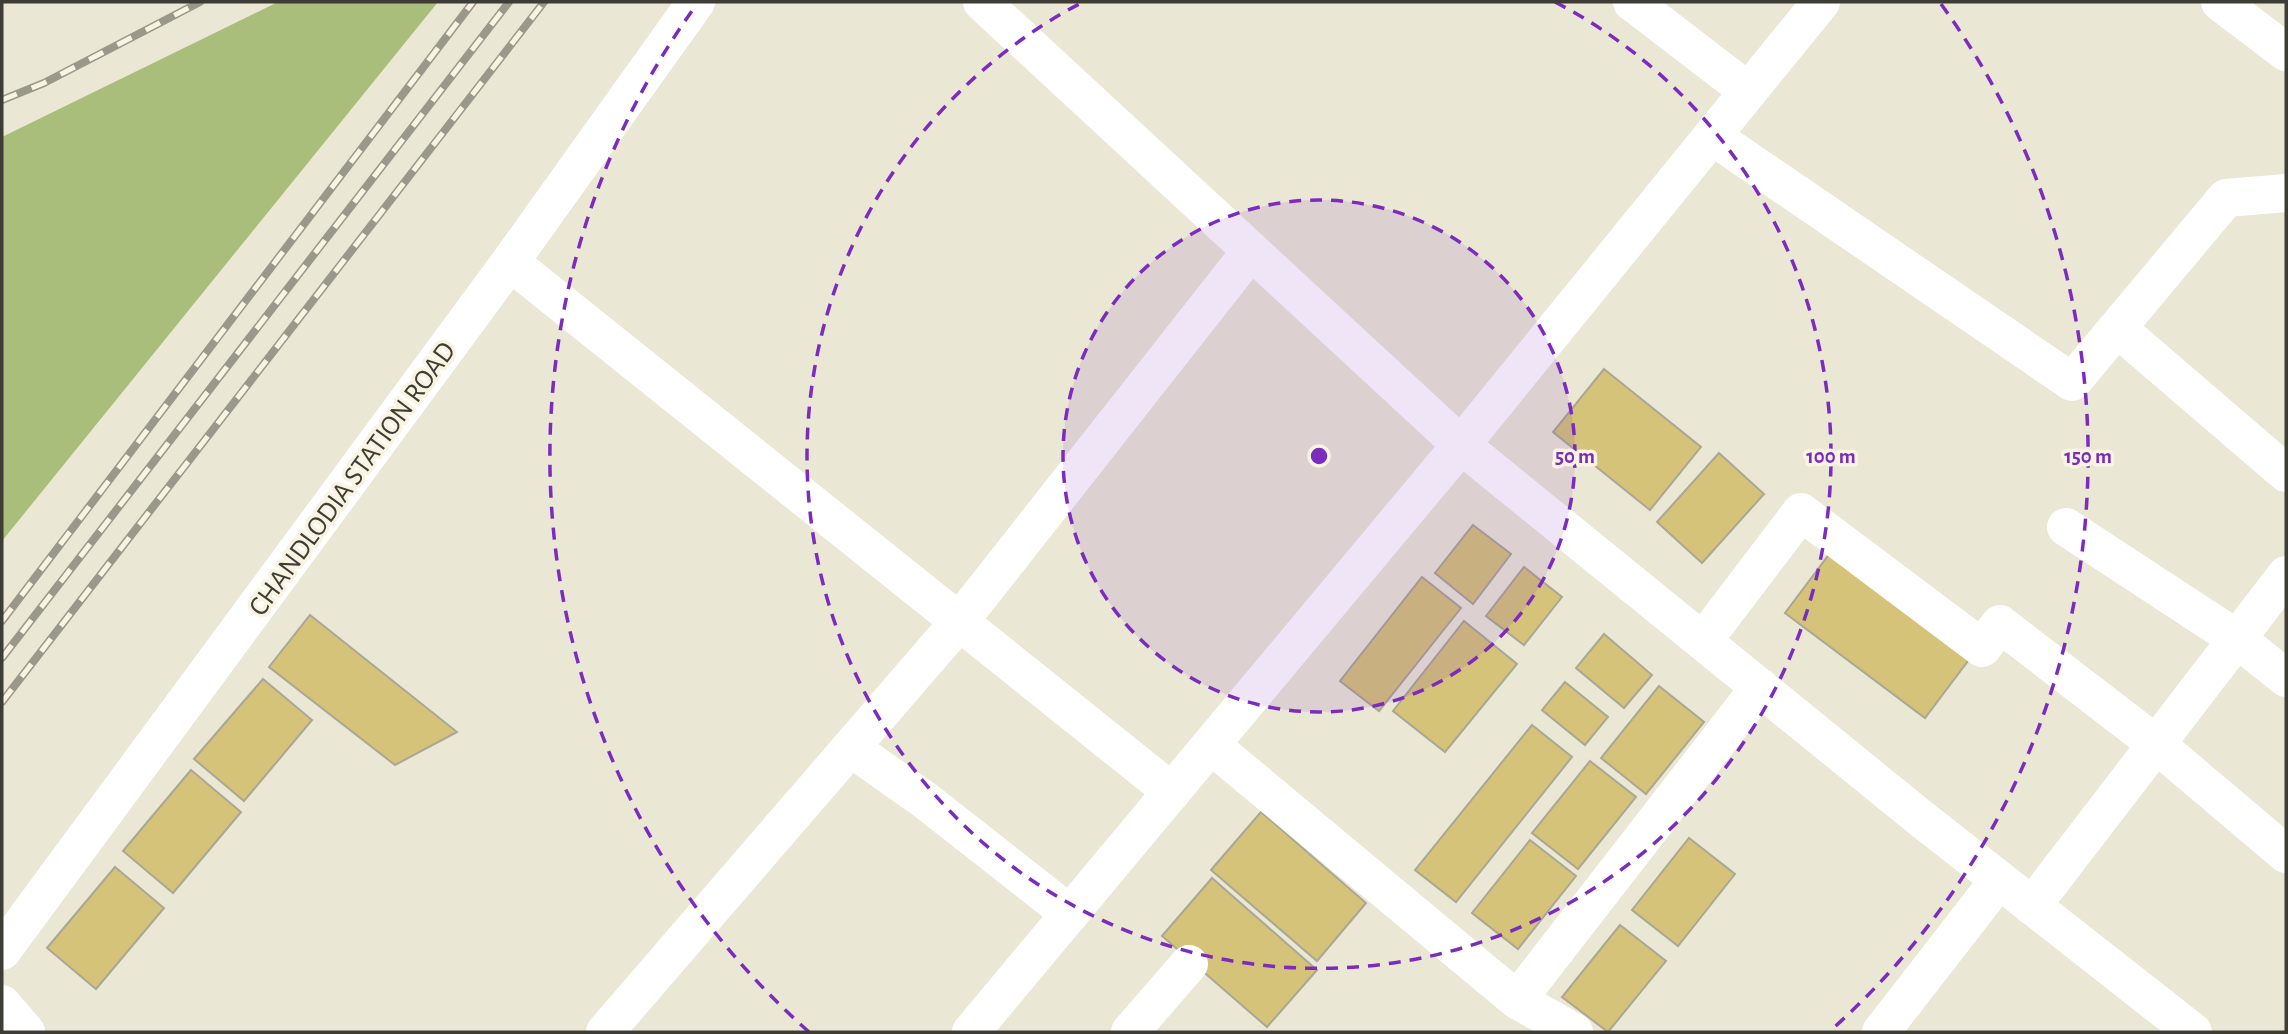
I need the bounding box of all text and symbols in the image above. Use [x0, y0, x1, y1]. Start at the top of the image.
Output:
street label: CHANDLODIA STATION ROAD [244, 337, 461, 621]
centre of rings [1307, 444, 1331, 468]
text: 50 m [1555, 446, 1595, 467]
text: 100 m [1806, 446, 1856, 467]
text: 150 m [2064, 446, 2112, 467]

